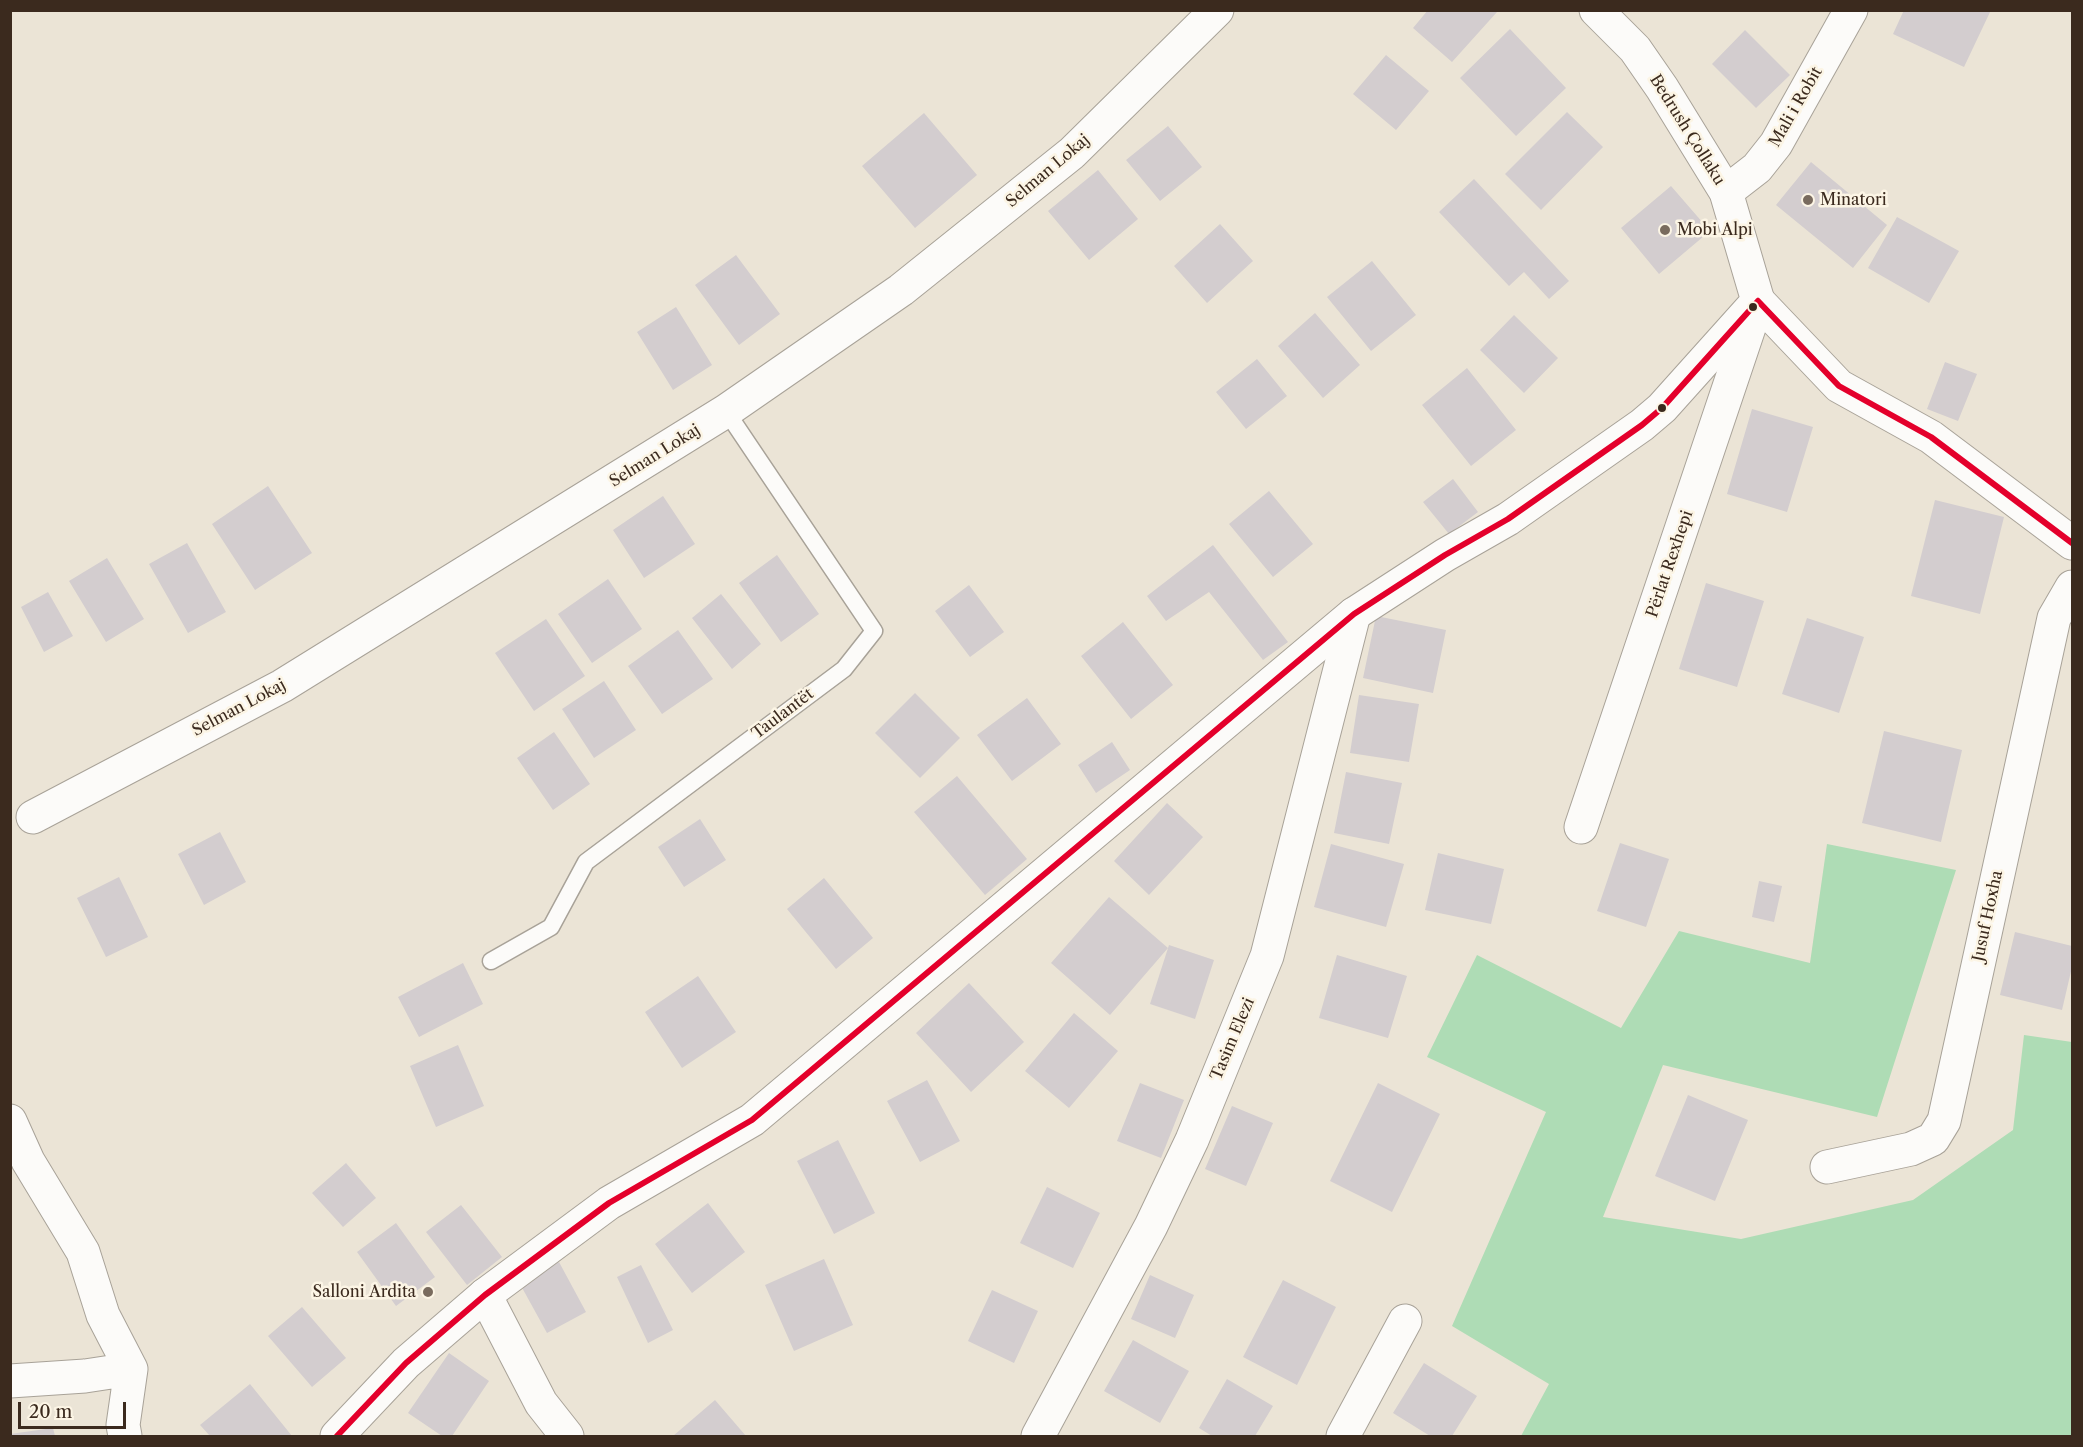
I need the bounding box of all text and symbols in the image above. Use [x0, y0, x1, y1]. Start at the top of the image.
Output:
street label: Mali i Robit [1765, 64, 1827, 150]
street label: Bedrush Çollaku [1645, 71, 1729, 189]
street label: Selman Lokaj [1002, 131, 1094, 211]
place label: Minatori [1820, 190, 1887, 210]
marker: Minatori [1801, 193, 1815, 207]
place label: Mobi Alpi [1677, 220, 1753, 240]
marker: Mobi Alpi [1658, 223, 1672, 237]
unlabelled marker [1747, 301, 1759, 313]
unlabelled marker [1656, 402, 1668, 414]
street label: Selman Lokaj [606, 421, 704, 491]
street label: Përlat Rexhepi [1643, 508, 1697, 620]
street label: Selman Lokaj [189, 675, 289, 741]
street label: Taulantët [748, 685, 818, 743]
street label: Jusuf Hoxha [1969, 869, 2007, 963]
street label: Tasim Elezi [1207, 995, 1259, 1083]
place label: Salloni Ardita [312, 1282, 416, 1302]
marker: Salloni Ardita [421, 1285, 435, 1299]
scale bar [21, 1390, 129, 1428]
text: 20 m [29, 1401, 72, 1423]

